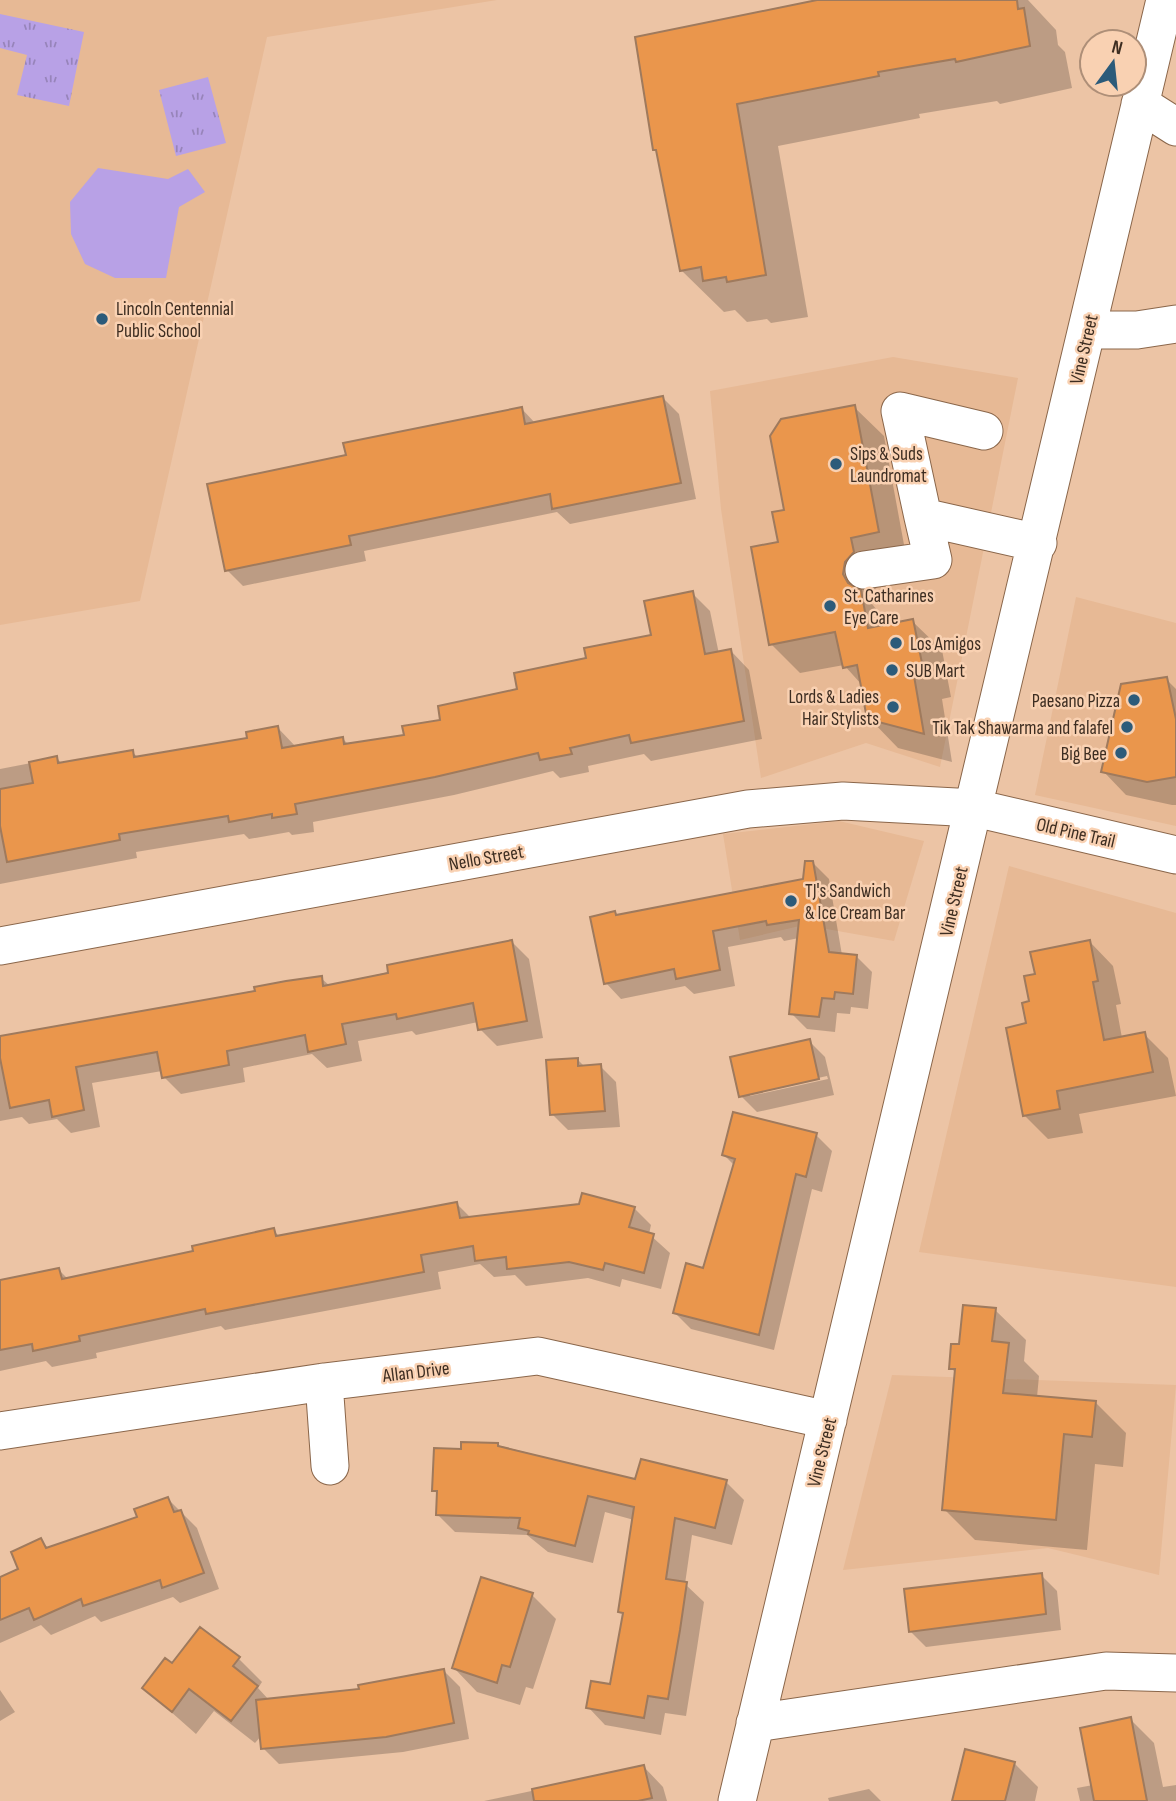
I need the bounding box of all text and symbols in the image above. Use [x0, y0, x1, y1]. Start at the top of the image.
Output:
north arrow [1078, 28, 1148, 98]
text: N [1109, 36, 1125, 60]
place label: Lincoln Centennial Public School [116, 298, 234, 343]
marker: Lincoln Centennial Public School [94, 311, 110, 327]
street label: Vine Street [1065, 312, 1104, 386]
place label: Sips & Suds Laundromat [850, 443, 927, 488]
marker: Sips & Suds Laundromat [828, 456, 844, 472]
place label: St. Catharines Eye Care [844, 585, 934, 630]
marker: St. Catharines Eye Care [822, 598, 838, 614]
place label: Los Amigos [910, 633, 981, 656]
marker: Los Amigos [888, 635, 904, 651]
place label: SUB Mart [906, 660, 965, 683]
marker: SUB Mart [884, 662, 900, 678]
place label: Lords & Ladies Hair Stylists [789, 686, 879, 731]
place label: Paesano Pizza [1032, 690, 1120, 713]
marker: Paesano Pizza [1126, 692, 1142, 708]
marker: Lords & Ladies Hair Stylists [885, 699, 901, 715]
place label: Tik Tak Shawarma and falafel [932, 717, 1113, 740]
marker: Tik Tak Shawarma and falafel [1119, 719, 1135, 735]
place label: Big Bee [1061, 743, 1107, 766]
marker: Big Bee [1113, 745, 1129, 761]
street label: Old Pine Trail [1034, 813, 1117, 854]
street label: Nello Street [447, 841, 526, 876]
street label: Vine Street [935, 864, 974, 938]
place label: TJ's Sandwich & Ice Cream Bar [805, 880, 906, 925]
marker: TJ's Sandwich & Ice Cream Bar [783, 893, 799, 909]
street label: Allan Drive [380, 1357, 451, 1388]
street label: Vine Street [803, 1415, 842, 1490]

